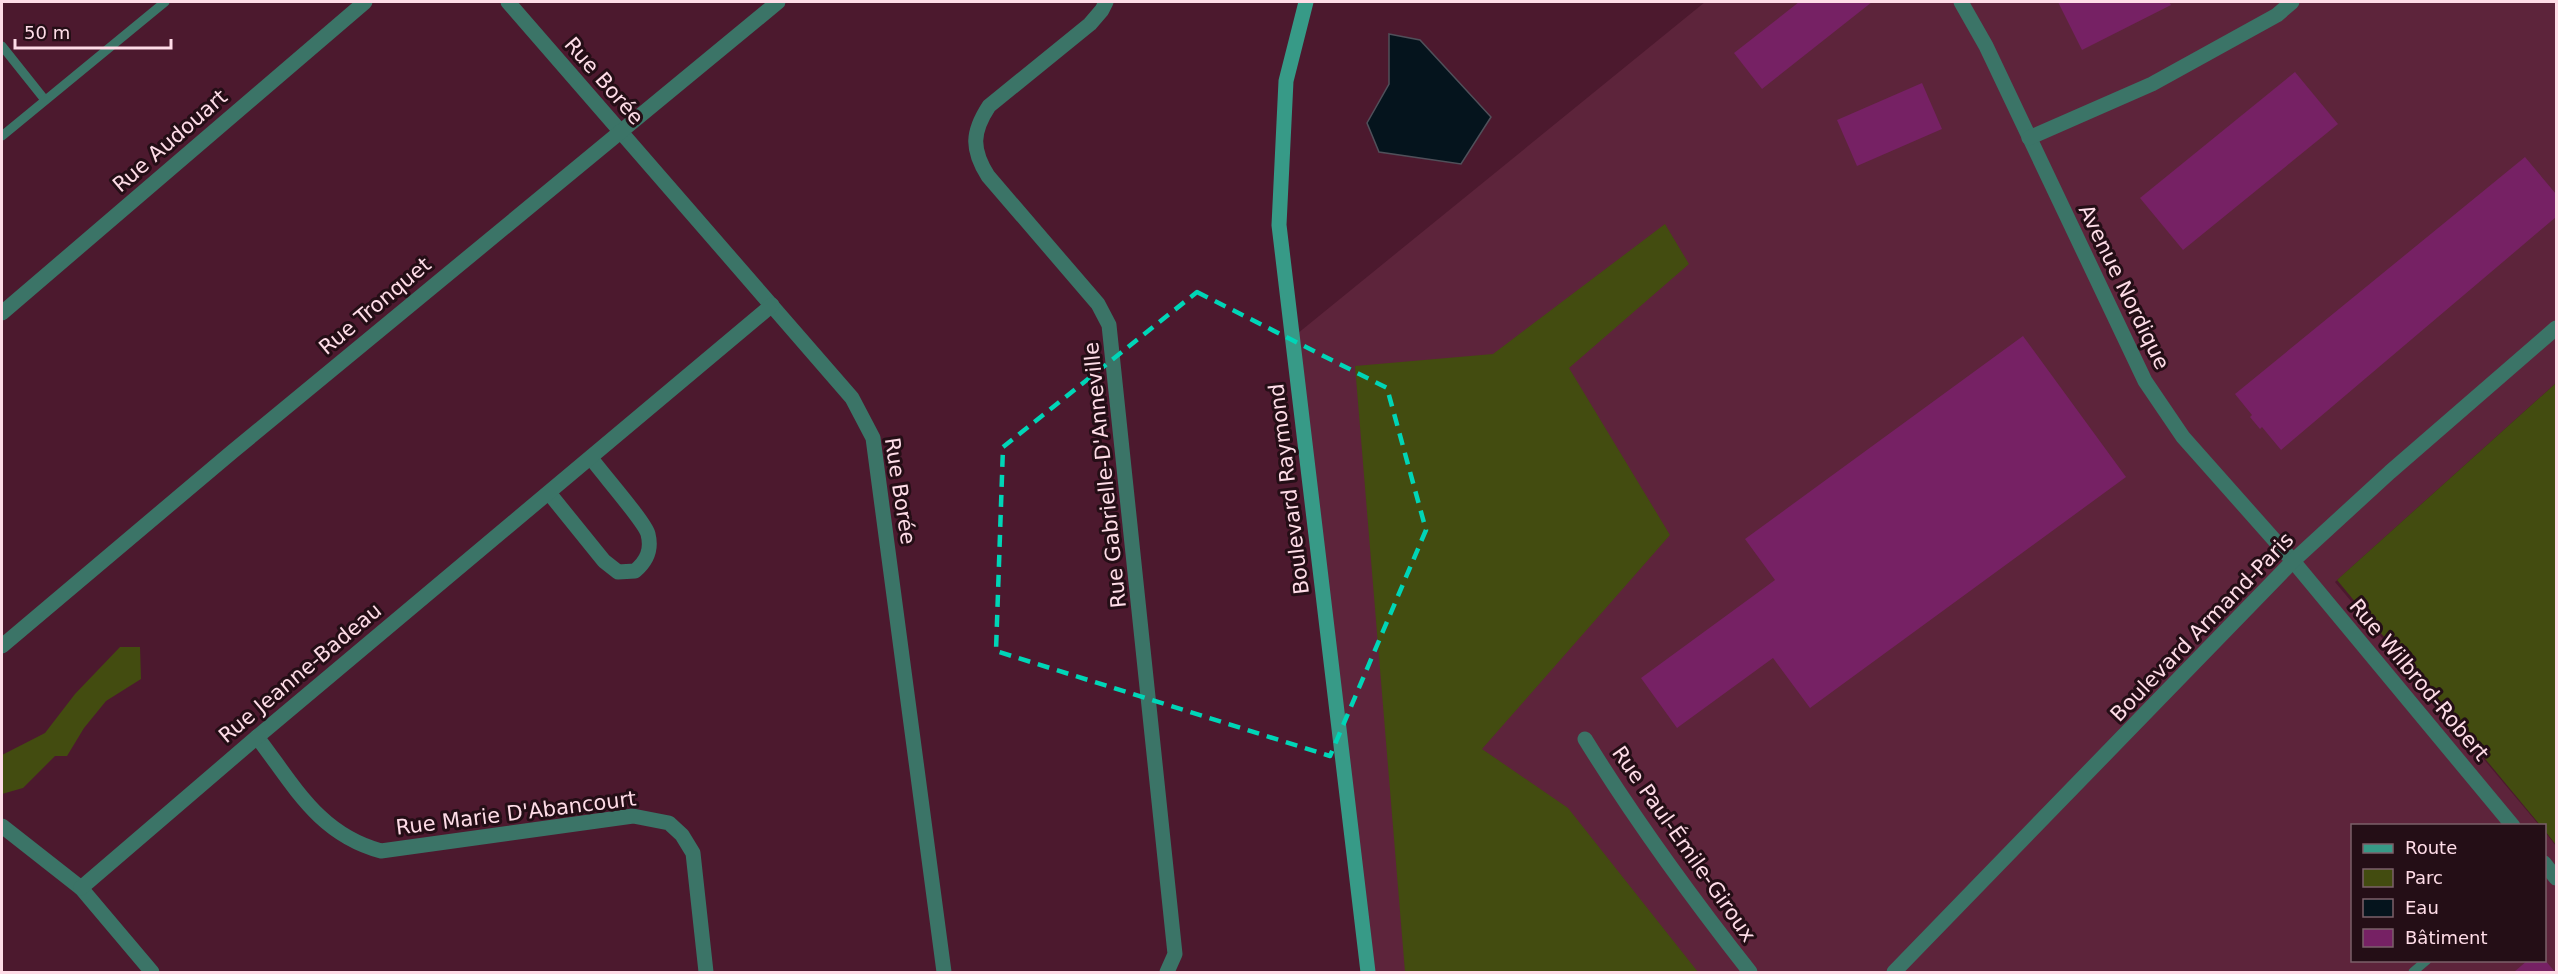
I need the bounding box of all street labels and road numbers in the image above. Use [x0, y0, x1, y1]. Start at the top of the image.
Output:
street label: Rue Borée [560, 32, 648, 130]
street label: Rue Audouart [108, 85, 232, 197]
street label: Avenue Nordique [2074, 201, 2174, 373]
street label: Rue Tronquet [314, 252, 436, 360]
street label: Rue Gabrielle-D'Anneville [1079, 341, 1131, 609]
street label: Boulevard Raymond [1264, 382, 1314, 596]
street label: Rue Borée [880, 436, 920, 546]
street label: Boulevard Armand-Paris [2105, 528, 2299, 726]
street label: Rue Wilbrod-Robert [2344, 594, 2494, 766]
street label: Rue Jeanne-Badeau [214, 598, 386, 748]
street label: Rue Paul-Émile-Giroux [1607, 741, 1762, 946]
street label: Rue Marie D'Abancourt [394, 786, 638, 840]

